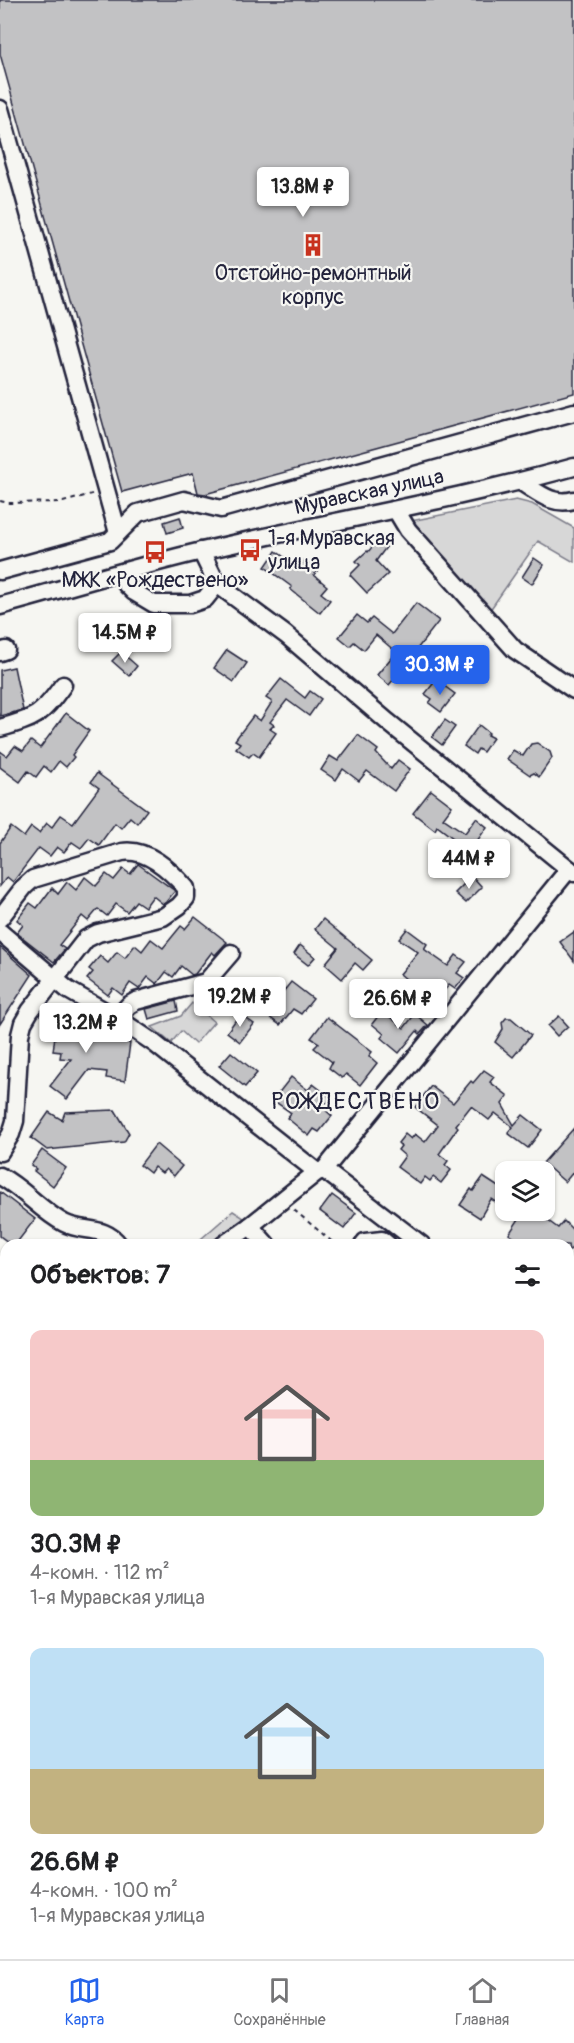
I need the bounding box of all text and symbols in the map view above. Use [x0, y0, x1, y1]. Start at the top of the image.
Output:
pin: 13.8M ₽ [248, 167, 358, 218]
text: 13.8M ₽ [271, 174, 335, 199]
building icon: Отстойно-ремонтный корпус [300, 232, 326, 258]
place label: Отстойно-ремонтный корпус [214, 260, 412, 311]
street label: Муравская улица [292, 463, 446, 521]
place label: 1-я Муравская улица [267, 525, 395, 576]
bus stop icon: 1-я Муравская улица [237, 537, 263, 563]
bus stop icon: МЖК «Рождествено» [142, 539, 168, 565]
place label: МЖК «Рождествено» [62, 567, 249, 594]
pin: 14.5M ₽ [70, 613, 180, 664]
text: 14.5M ₽ [92, 620, 158, 645]
pin: 30.3M ₽ [385, 645, 495, 696]
text: 30.3M ₽ [404, 652, 476, 677]
pin: 44M ₽ [427, 839, 511, 890]
text: 44M ₽ [442, 846, 496, 871]
pin: 19.2M ₽ [185, 977, 295, 1028]
pin: 26.6M ₽ [343, 979, 453, 1030]
text: 19.2M ₽ [208, 984, 272, 1009]
text: 26.6M ₽ [363, 986, 433, 1011]
pin: 13.2M ₽ [31, 1003, 141, 1054]
text: 13.2M ₽ [53, 1010, 119, 1035]
district label: РОЖДЕСТВЕНО [271, 1087, 441, 1116]
map controls [495, 1161, 555, 1221]
button: layers [495, 1161, 555, 1221]
text: Объектов: 7 [30, 1259, 170, 1291]
icon: filters [511, 1259, 544, 1292]
icon: home [233, 1369, 341, 1477]
text: 30.3M ₽ [30, 1528, 122, 1560]
text: 4-комн. · 112 m² [30, 1560, 170, 1585]
text: 1-я Муравская улица [30, 1585, 205, 1610]
icon: home [233, 1687, 341, 1795]
text: 26.6M ₽ [30, 1846, 120, 1878]
text: 4-комн. · 100 m² [30, 1878, 178, 1903]
text: 1-я Муравская улица [30, 1903, 205, 1928]
tab: Карта [65, 1974, 104, 2030]
tab: Сохранённые [234, 1974, 326, 2030]
tab: Главная [455, 1974, 509, 2030]

